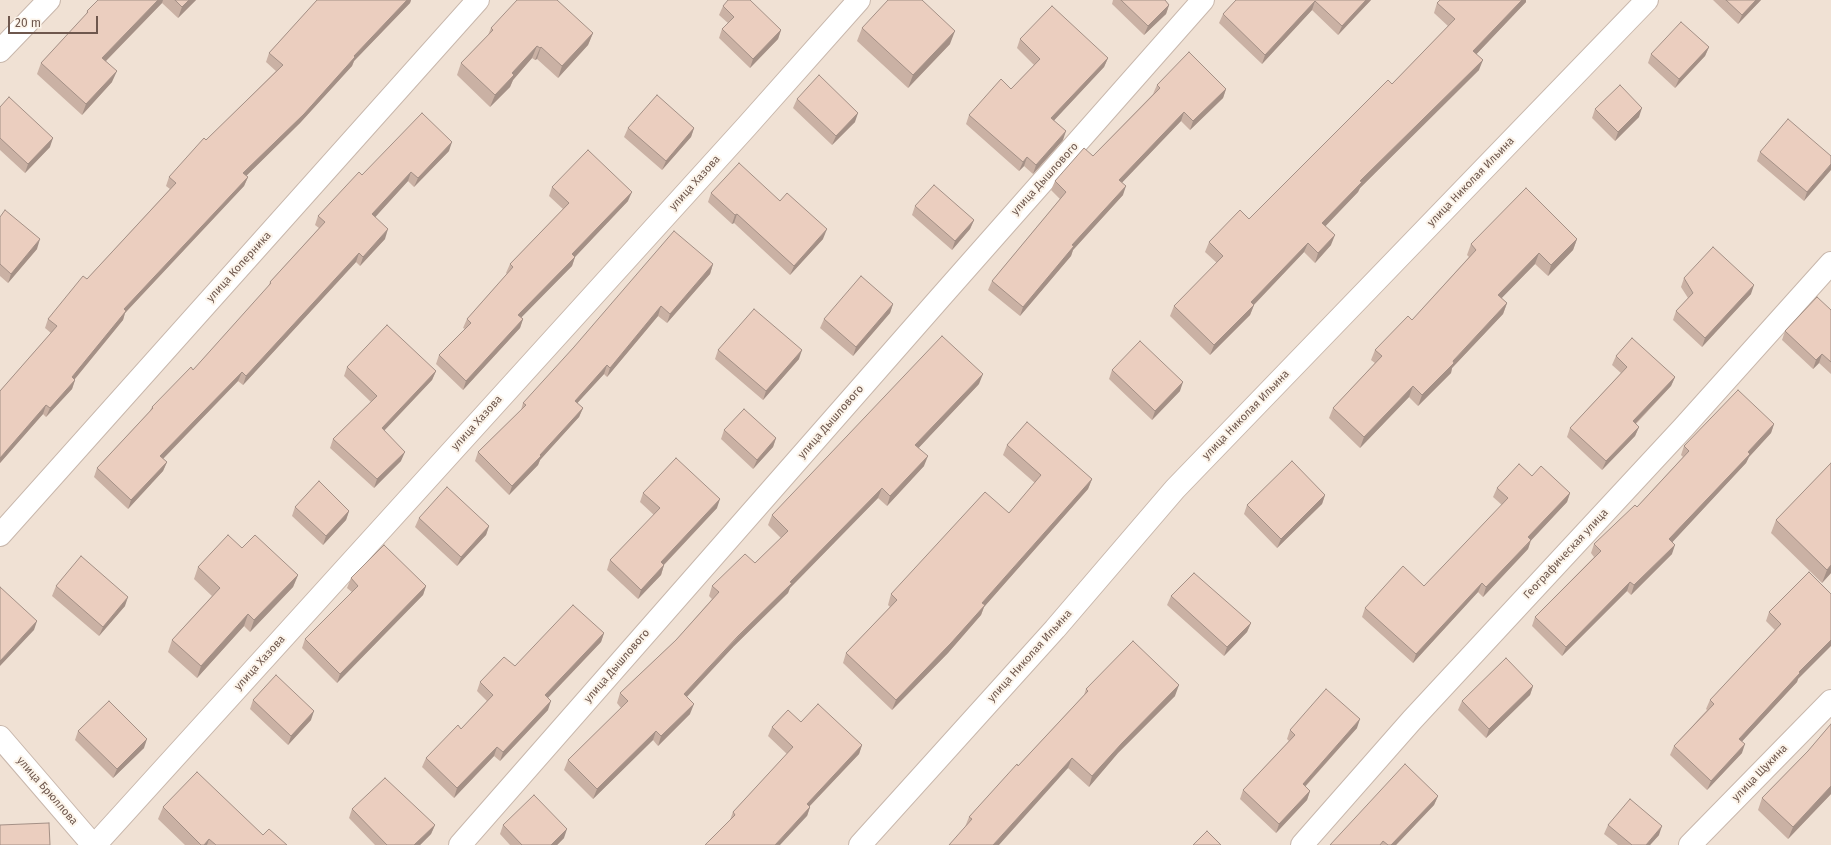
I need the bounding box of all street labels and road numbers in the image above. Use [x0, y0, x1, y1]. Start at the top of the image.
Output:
street label: улица Николая Ильина [1425, 134, 1517, 230]
street label: улица Дышлового [1009, 140, 1081, 218]
street label: улица Хазова [667, 153, 723, 213]
street label: улица Коперника [204, 229, 274, 305]
street label: улица Николая Ильина [1200, 367, 1292, 463]
street label: улица Дышлового [795, 382, 867, 462]
street label: улица Хазова [449, 393, 505, 453]
street label: Географическая улица [1521, 506, 1611, 602]
street label: улица Николая Ильина [985, 607, 1075, 705]
street label: улица Дышлового [581, 626, 653, 706]
street label: улица Хазова [232, 633, 288, 693]
street label: улица Щукина [1730, 742, 1790, 804]
street label: улица Брюллова [14, 754, 80, 828]

